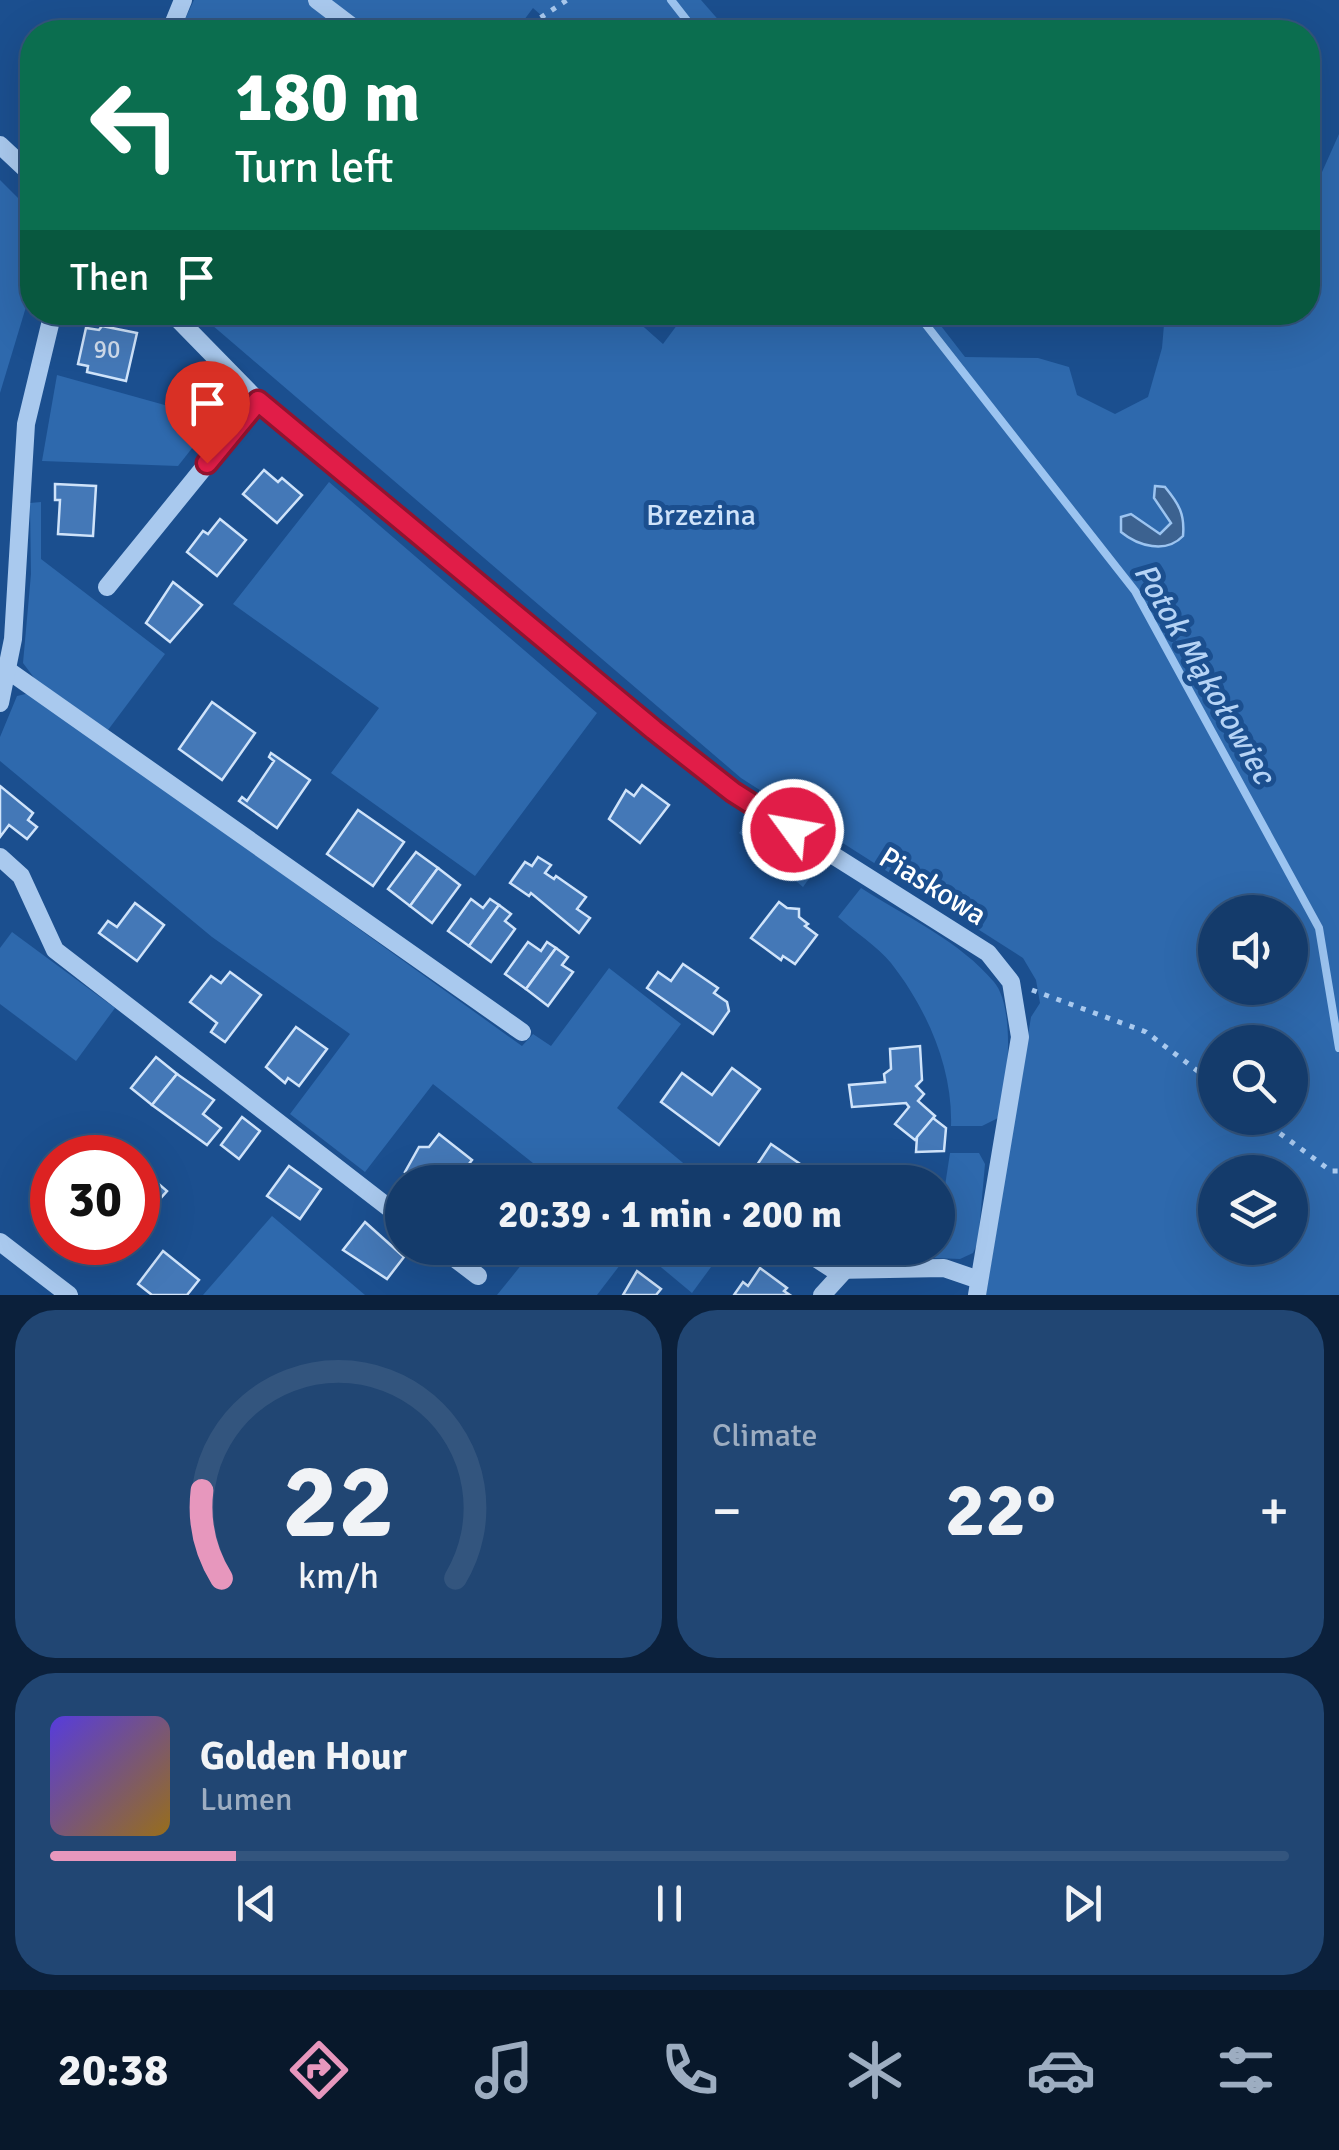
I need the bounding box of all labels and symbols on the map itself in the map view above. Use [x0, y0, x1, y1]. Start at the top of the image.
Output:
house number: 90 [93, 334, 121, 365]
pin [165, 361, 250, 464]
park label: Brzezina [646, 497, 756, 534]
water label: Potok Mąkołowiec [1125, 556, 1285, 792]
position arrow [741, 778, 845, 882]
street label: Piaskowa [872, 839, 993, 934]
speed limit sign: 30 [30, 1135, 160, 1265]

